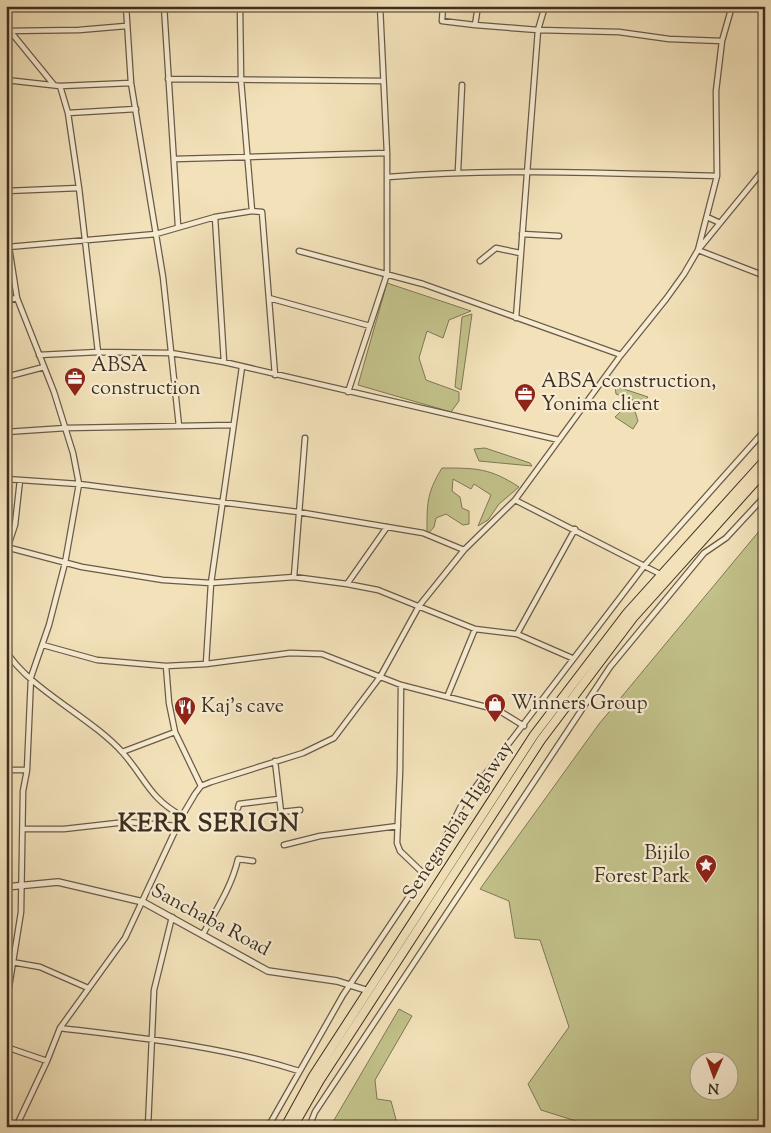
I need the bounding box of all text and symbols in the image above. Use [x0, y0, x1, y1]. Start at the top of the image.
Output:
place label: ABSA construction [91, 352, 201, 404]
office icon: ABSA construction [63, 366, 87, 397]
place label: ABSA construction, Yonima client [541, 368, 716, 420]
office icon: ABSA construction, Yonima client [513, 382, 537, 413]
place label: Winners Group [511, 690, 648, 719]
shop icon: Winners Group [483, 692, 507, 723]
place label: Kaj's cave [201, 693, 284, 722]
restaurant icon: Kaj's cave [173, 695, 197, 726]
street label: Senegambia Highway [397, 736, 521, 906]
district label: KERR SERIGN [118, 807, 300, 843]
place label: Bijilo Forest Park [594, 840, 690, 892]
place icon: Bijilo Forest Park [694, 853, 718, 884]
street label: Sanchaba Road [145, 877, 275, 965]
north arrow [688, 1050, 738, 1100]
text: N [708, 1077, 720, 1097]

